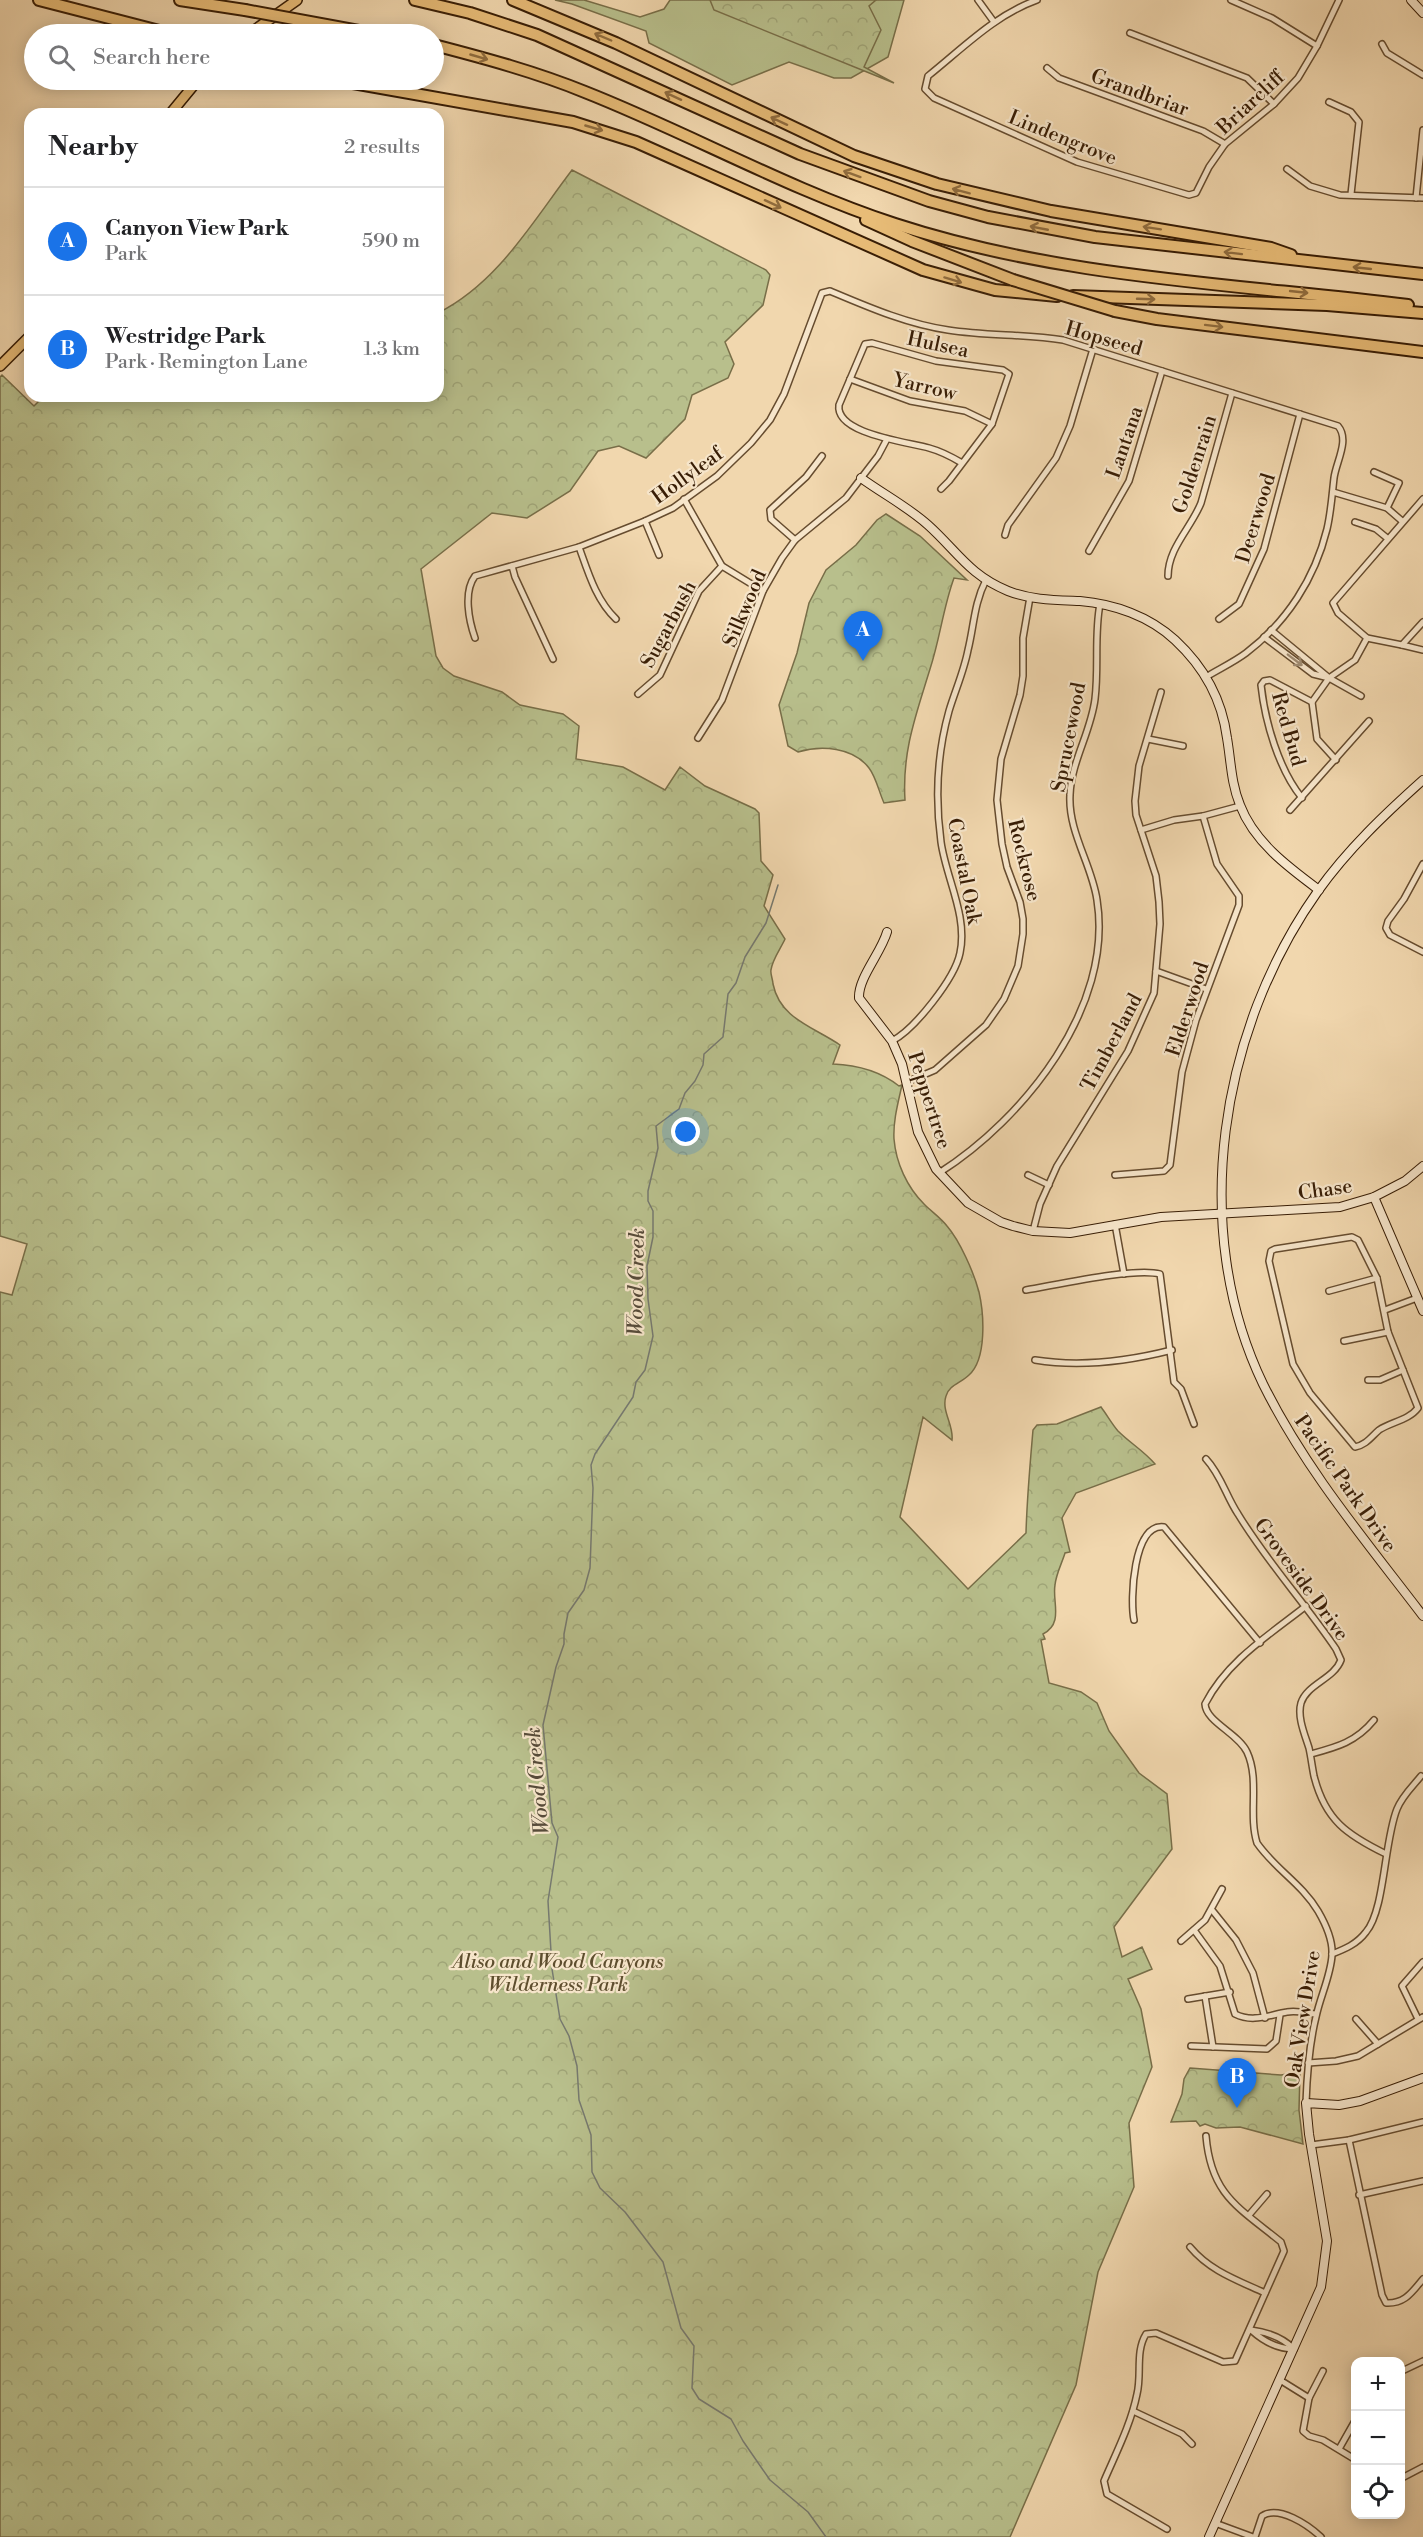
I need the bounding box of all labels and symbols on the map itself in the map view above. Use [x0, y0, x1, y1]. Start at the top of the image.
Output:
one-way arrow [594, 31, 613, 42]
one-way arrow [469, 52, 488, 63]
street label: Grandbriar [1087, 64, 1192, 123]
street label: Briarcliff [1211, 65, 1291, 141]
one-way arrow [665, 90, 683, 101]
street label: Lindengrove [1004, 105, 1120, 172]
one-way arrow [771, 114, 789, 126]
one-way arrow [584, 122, 603, 134]
one-way arrow [843, 168, 862, 179]
one-way arrow [952, 184, 971, 196]
one-way arrow [764, 199, 782, 210]
one-way arrow [1030, 222, 1050, 233]
one-way arrow [1143, 223, 1162, 234]
one-way arrow [1223, 247, 1243, 258]
one-way arrow [1353, 262, 1373, 273]
one-way arrow [943, 275, 962, 286]
one-way arrow [1289, 287, 1309, 298]
one-way arrow [1136, 293, 1156, 304]
street label: Hopseed [1062, 317, 1146, 363]
one-way arrow [1204, 321, 1224, 332]
street label: Hulsea [905, 327, 972, 364]
street label: Yarrow [890, 368, 960, 407]
street label: Lantana [1101, 402, 1150, 482]
street label: Goldenrain [1168, 412, 1223, 517]
street label: Hollyleaf [647, 441, 729, 511]
street label: Deerwood [1231, 470, 1282, 566]
street label: Silkwood [718, 565, 773, 651]
street label: Sugarbush [636, 577, 703, 673]
pin: A [844, 612, 882, 661]
one-way arrow [1287, 654, 1303, 667]
street label: Sprucewood [1047, 680, 1092, 794]
street label: Red Bud [1265, 689, 1310, 770]
street label: Coastal Oak [941, 816, 986, 928]
street label: Rockrose [1001, 817, 1046, 904]
street label: Elderwood [1161, 958, 1216, 1060]
street label: Timberland [1076, 989, 1149, 1096]
street label: Peppertree [901, 1049, 956, 1152]
your location [671, 1117, 700, 1146]
street label: Chase [1296, 1174, 1354, 1207]
water label: Wood Creek [623, 1228, 651, 1336]
street label: Pacific Park Drive [1288, 1410, 1402, 1558]
street label: Groveside Drive [1248, 1514, 1354, 1646]
water label: Wood Creek [520, 1726, 556, 1836]
street label: Oak View Drive [1280, 1949, 1327, 2090]
park label: Aliso and Wood Canyons Wilderness Park [451, 1950, 664, 1998]
pin: B [1218, 2058, 1256, 2108]

